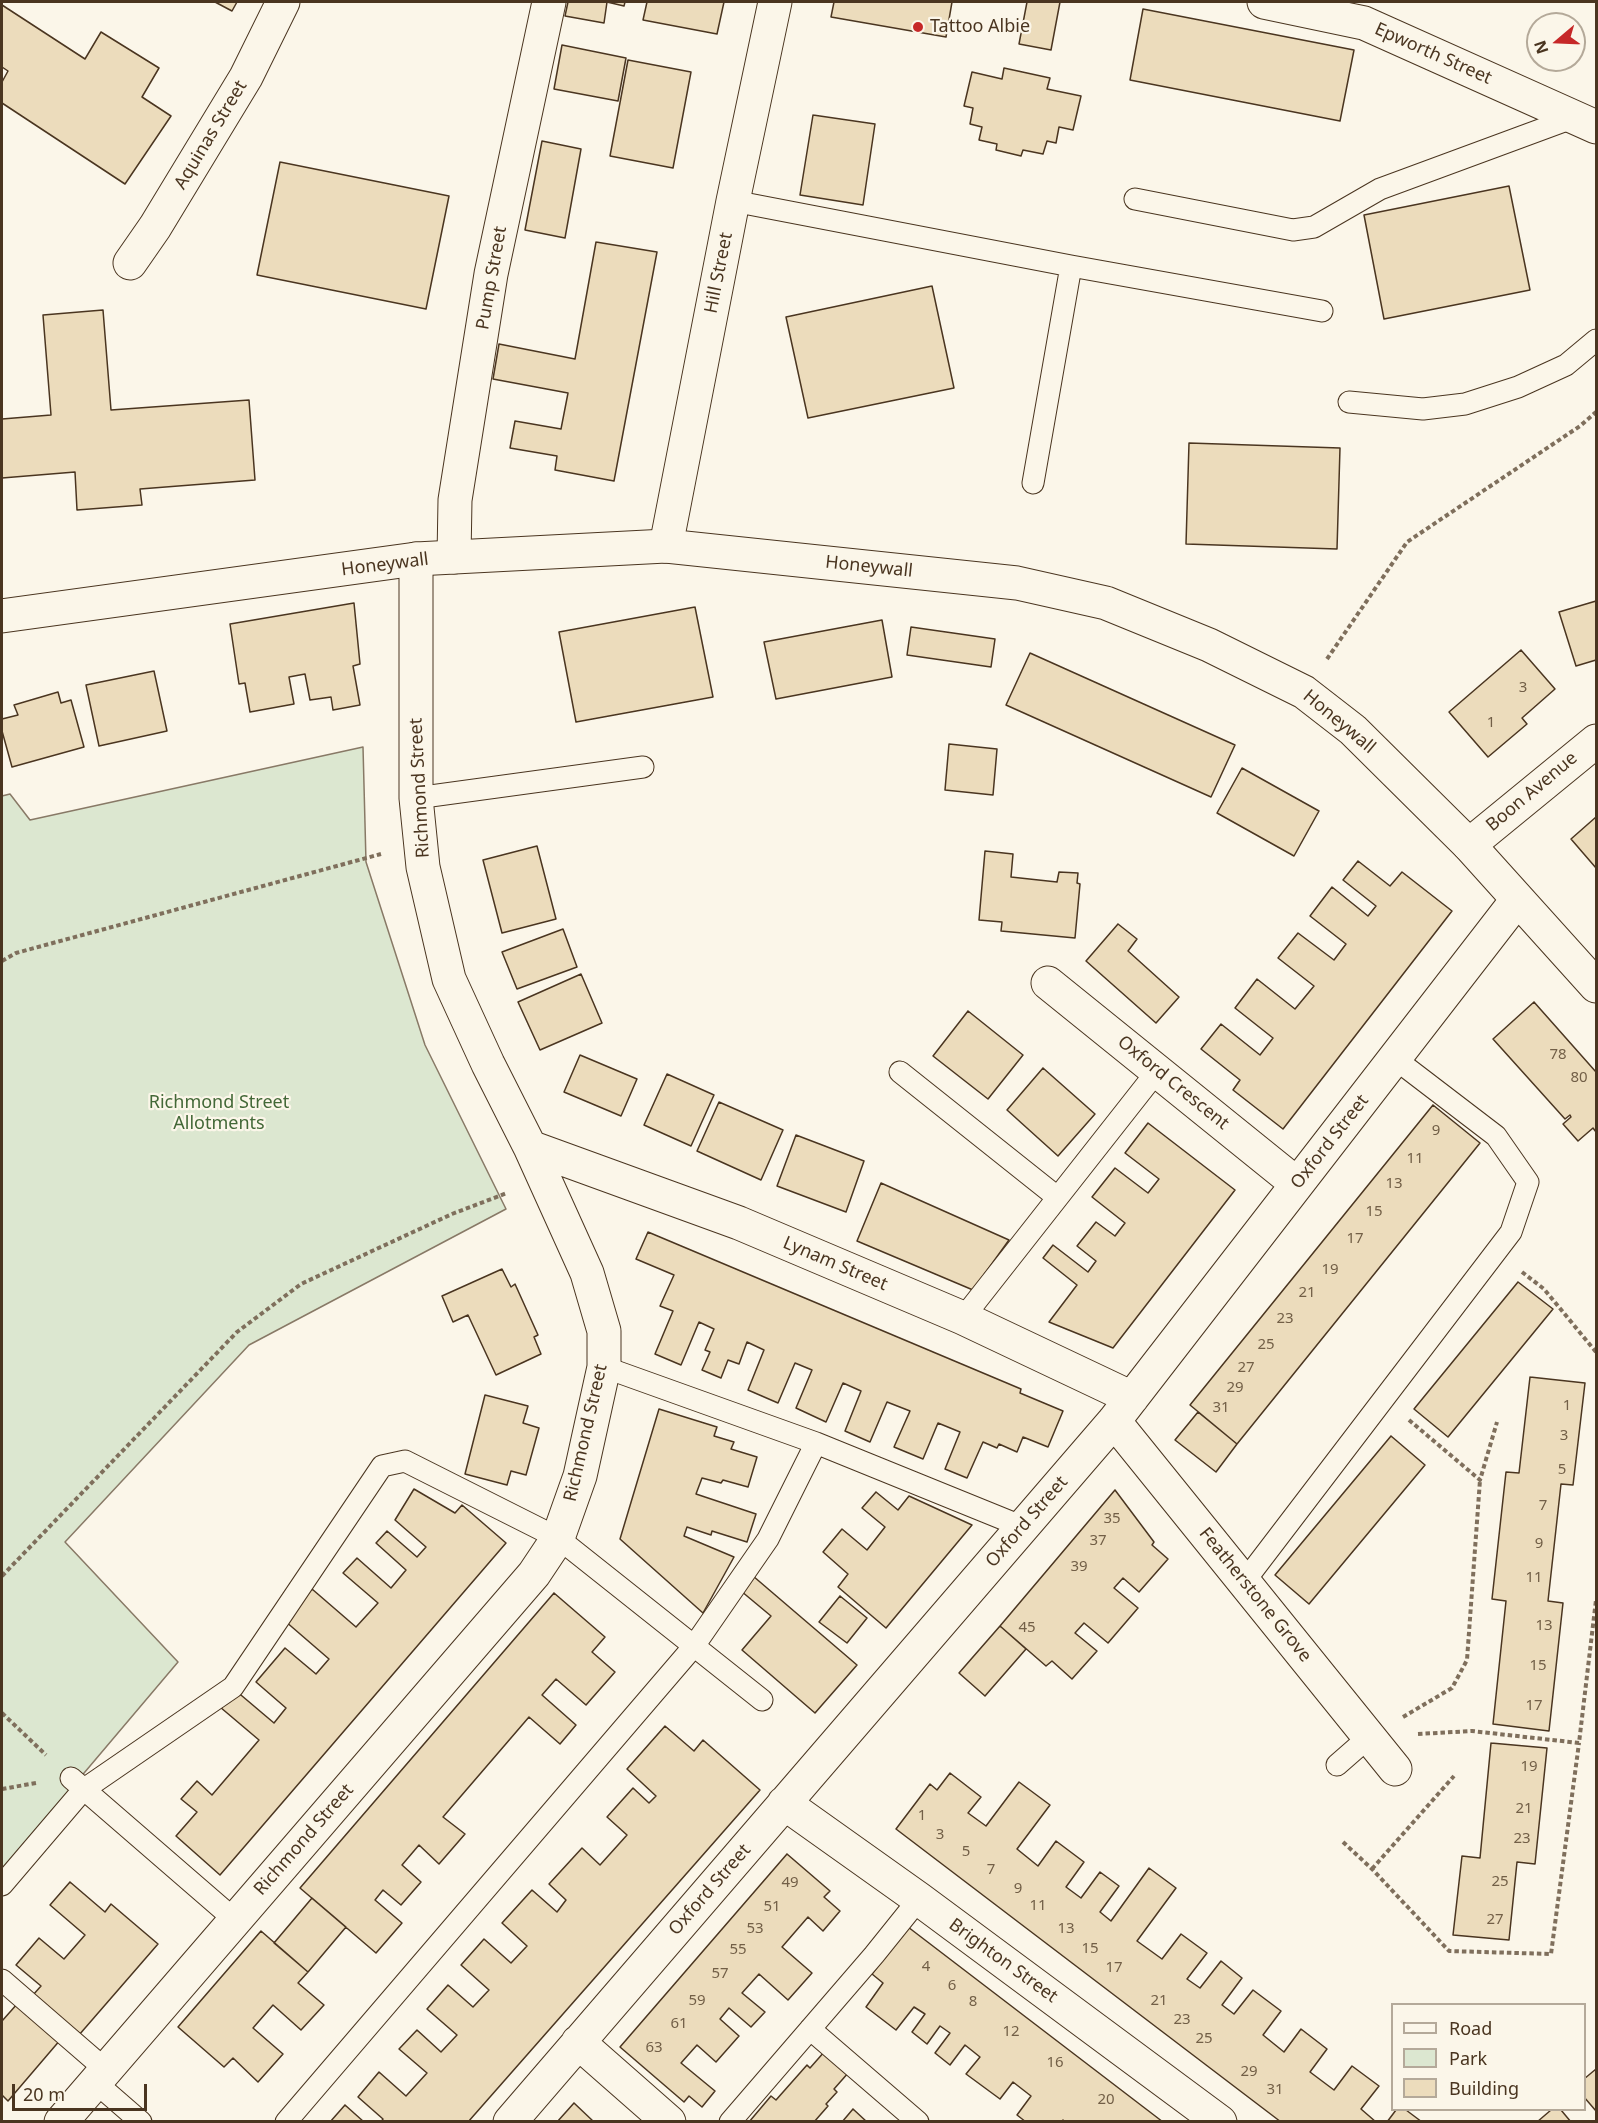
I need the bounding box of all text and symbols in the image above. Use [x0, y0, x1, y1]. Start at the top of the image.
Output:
north arrow [1526, 12, 1586, 72]
place label: Tattoo Albie [930, 16, 1030, 38]
street label: Epworth Street [1371, 19, 1495, 89]
marker: Tattoo Albie [911, 20, 925, 34]
text: N [1528, 37, 1553, 57]
street label: Aquinas Street [170, 77, 252, 193]
street label: Pump Street [472, 224, 512, 332]
street label: Hill Street [701, 231, 737, 315]
street label: Honeywall [340, 549, 430, 581]
street label: Honeywall [824, 552, 914, 582]
house number: 3 [1519, 679, 1527, 697]
street label: Honeywall [1298, 685, 1380, 759]
house number: 1 [1487, 714, 1495, 732]
street label: Richmond Street [406, 717, 434, 859]
street label: Boon Avenue [1482, 748, 1582, 836]
street label: Oxford Crescent [1113, 1031, 1233, 1135]
house number: 78 [1549, 1046, 1567, 1064]
house number: 80 [1570, 1069, 1588, 1087]
street label: Oxford Street [1286, 1091, 1374, 1193]
park label: Richmond Street Allotments [149, 1092, 289, 1134]
house number: 9 [1432, 1122, 1440, 1140]
house number: 11 [1406, 1150, 1424, 1168]
house number: 13 [1385, 1175, 1403, 1193]
house number: 15 [1365, 1203, 1383, 1221]
house number: 17 [1346, 1230, 1364, 1248]
street label: Lynam Street [779, 1232, 891, 1296]
house number: 19 [1321, 1261, 1339, 1279]
house number: 21 [1298, 1284, 1316, 1302]
house number: 23 [1276, 1310, 1294, 1328]
house number: 25 [1257, 1336, 1275, 1354]
house number: 27 [1237, 1359, 1255, 1377]
street label: Richmond Street [560, 1362, 612, 1504]
house number: 29 [1226, 1379, 1244, 1397]
house number: 1 [1563, 1397, 1571, 1415]
house number: 31 [1212, 1399, 1230, 1417]
house number: 3 [1560, 1427, 1568, 1445]
house number: 5 [1558, 1461, 1566, 1479]
street label: Oxford Street [982, 1472, 1072, 1572]
house number: 7 [1539, 1497, 1547, 1515]
house number: 35 [1103, 1510, 1121, 1528]
street label: Featherstone Grove [1194, 1523, 1316, 1667]
house number: 37 [1089, 1532, 1107, 1550]
house number: 9 [1535, 1535, 1543, 1553]
house number: 39 [1070, 1558, 1088, 1576]
house number: 11 [1525, 1569, 1543, 1587]
house number: 13 [1535, 1617, 1553, 1635]
house number: 45 [1018, 1619, 1036, 1637]
house number: 15 [1529, 1657, 1547, 1675]
house number: 17 [1525, 1697, 1543, 1715]
house number: 19 [1520, 1758, 1538, 1776]
street label: Richmond Street [250, 1780, 358, 1900]
house number: 21 [1515, 1800, 1533, 1818]
house number: 1 [918, 1807, 926, 1825]
house number: 3 [936, 1826, 944, 1844]
house number: 23 [1513, 1830, 1531, 1848]
street label: Oxford Street [665, 1840, 755, 1940]
house number: 5 [962, 1843, 970, 1861]
house number: 7 [987, 1861, 995, 1879]
house number: 25 [1491, 1873, 1509, 1891]
house number: 49 [781, 1874, 799, 1892]
house number: 9 [1014, 1880, 1022, 1898]
house number: 11 [1029, 1897, 1047, 1915]
house number: 51 [763, 1898, 781, 1916]
house number: 27 [1486, 1911, 1504, 1929]
street label: Brighton Street [944, 1914, 1062, 2008]
house number: 53 [746, 1920, 764, 1938]
house number: 13 [1057, 1920, 1075, 1938]
house number: 15 [1081, 1940, 1099, 1958]
house number: 55 [729, 1941, 747, 1959]
house number: 4 [922, 1958, 930, 1976]
house number: 17 [1105, 1959, 1123, 1977]
house number: 57 [711, 1965, 729, 1983]
house number: 6 [948, 1977, 956, 1995]
house number: 59 [688, 1992, 706, 2010]
house number: 21 [1150, 1992, 1168, 2010]
house number: 8 [969, 1993, 977, 2011]
legend [1391, 2003, 1586, 2111]
house number: 23 [1173, 2011, 1191, 2029]
house number: 61 [670, 2015, 688, 2033]
text: Road [1449, 2016, 1492, 2040]
house number: 12 [1002, 2023, 1020, 2041]
house number: 25 [1195, 2030, 1213, 2048]
house number: 63 [645, 2039, 663, 2057]
text: Park [1449, 2046, 1487, 2070]
house number: 16 [1046, 2054, 1064, 2072]
house number: 29 [1240, 2063, 1258, 2081]
scale bar [15, 2072, 150, 2110]
text: Building [1449, 2076, 1519, 2100]
house number: 31 [1266, 2081, 1284, 2099]
text: 20 m [23, 2082, 65, 2106]
house number: 20 [1097, 2091, 1115, 2109]

